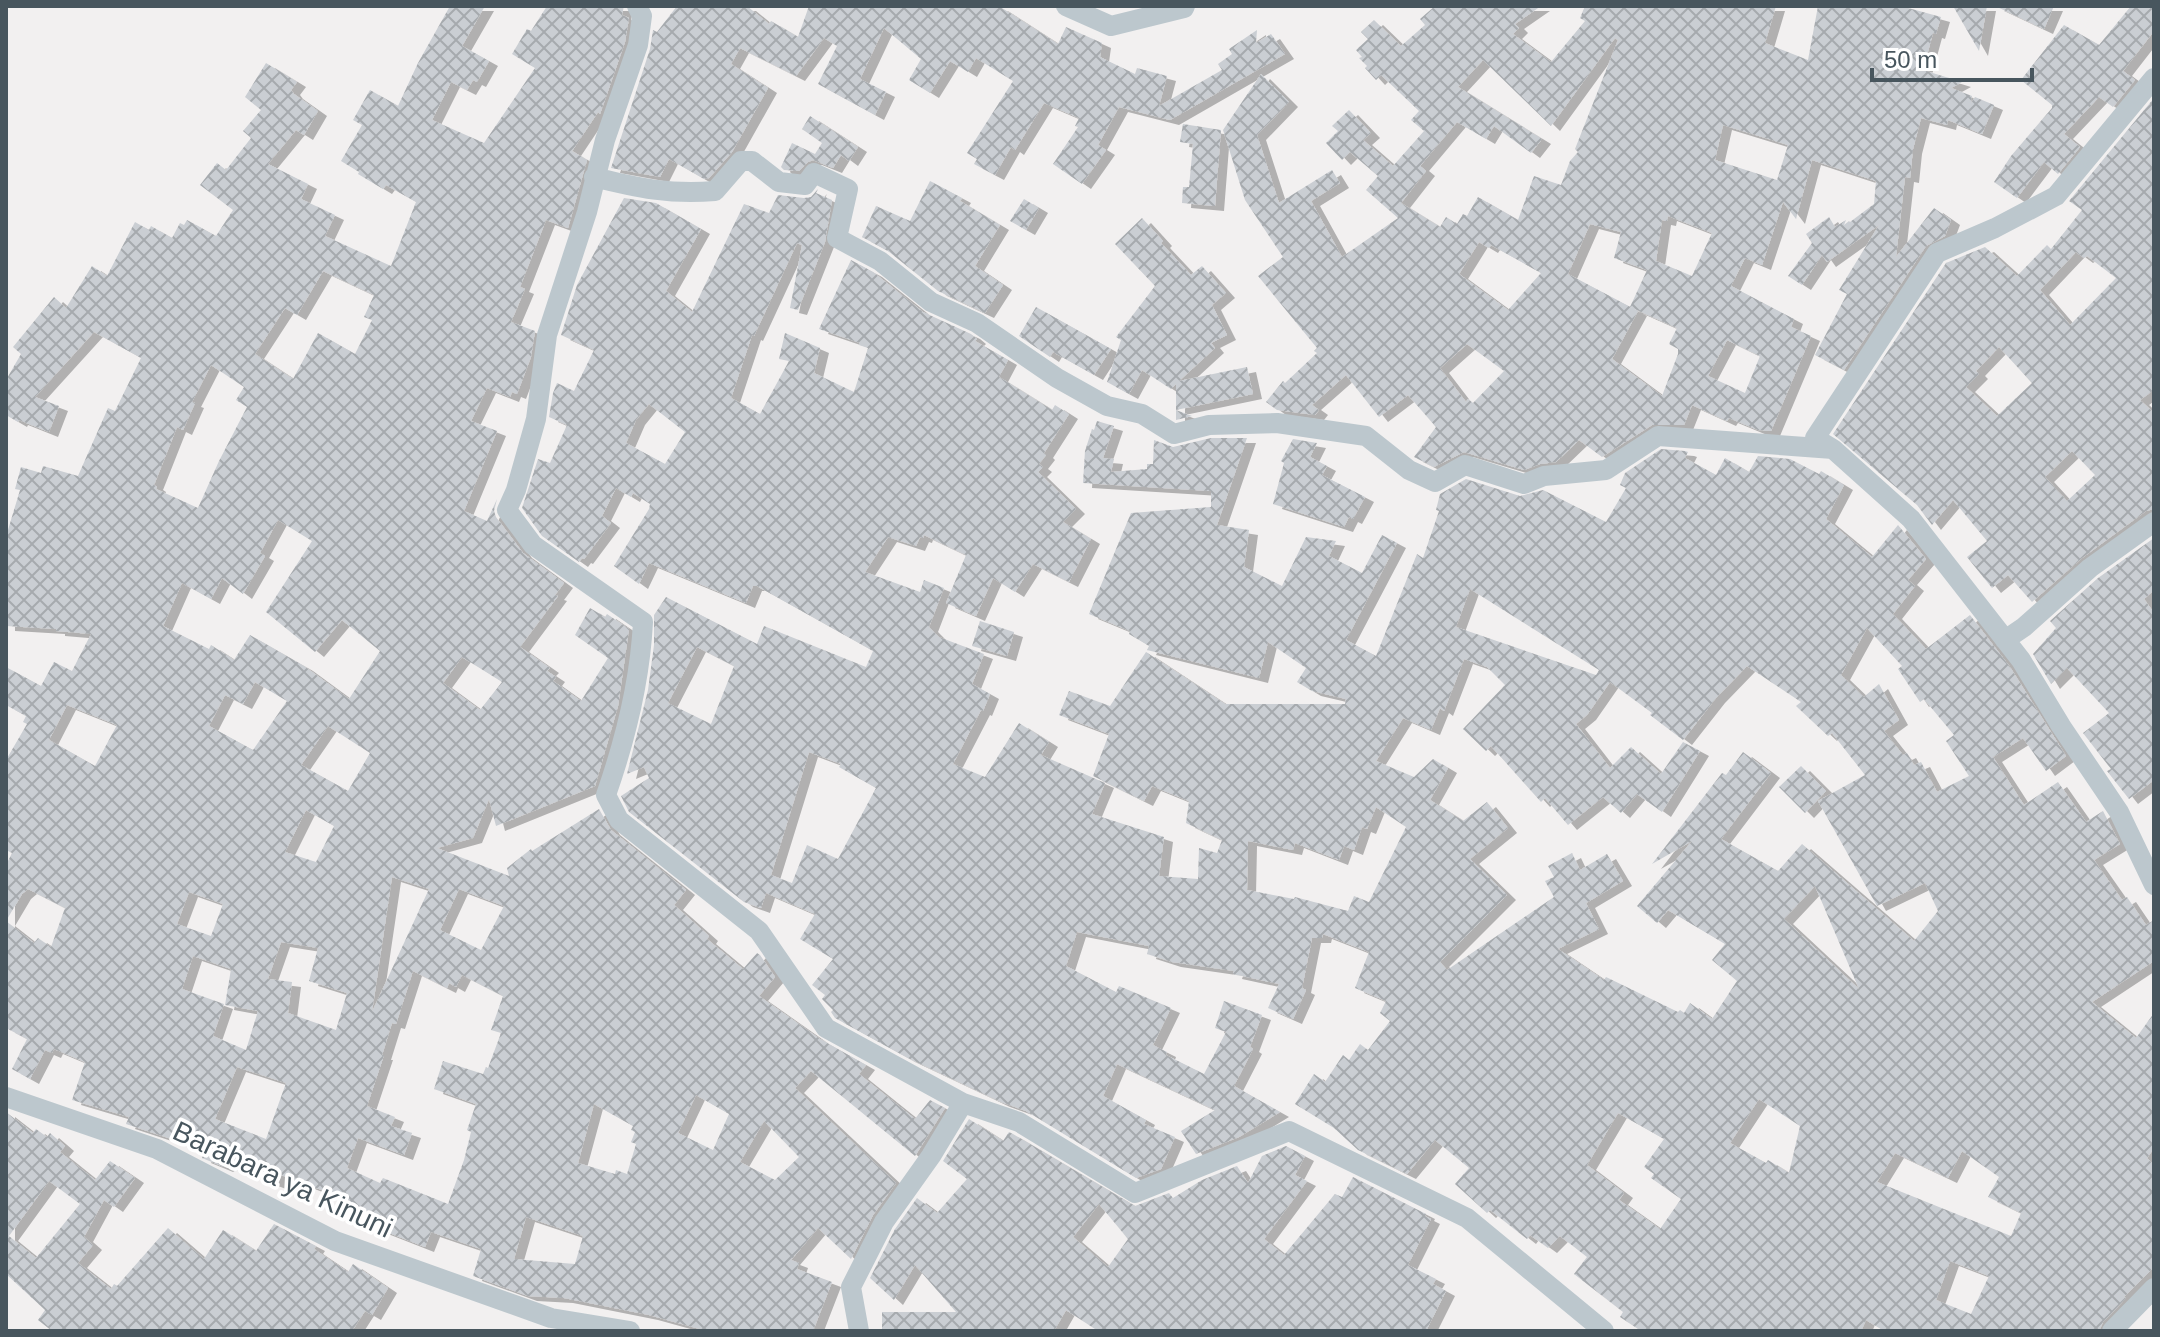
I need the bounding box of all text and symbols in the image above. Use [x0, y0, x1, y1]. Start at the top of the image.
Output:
scale bar [1872, 32, 2032, 82]
text: 50 m [1884, 46, 1937, 73]
street label: Barabara ya Kinuni [168, 1115, 397, 1244]

